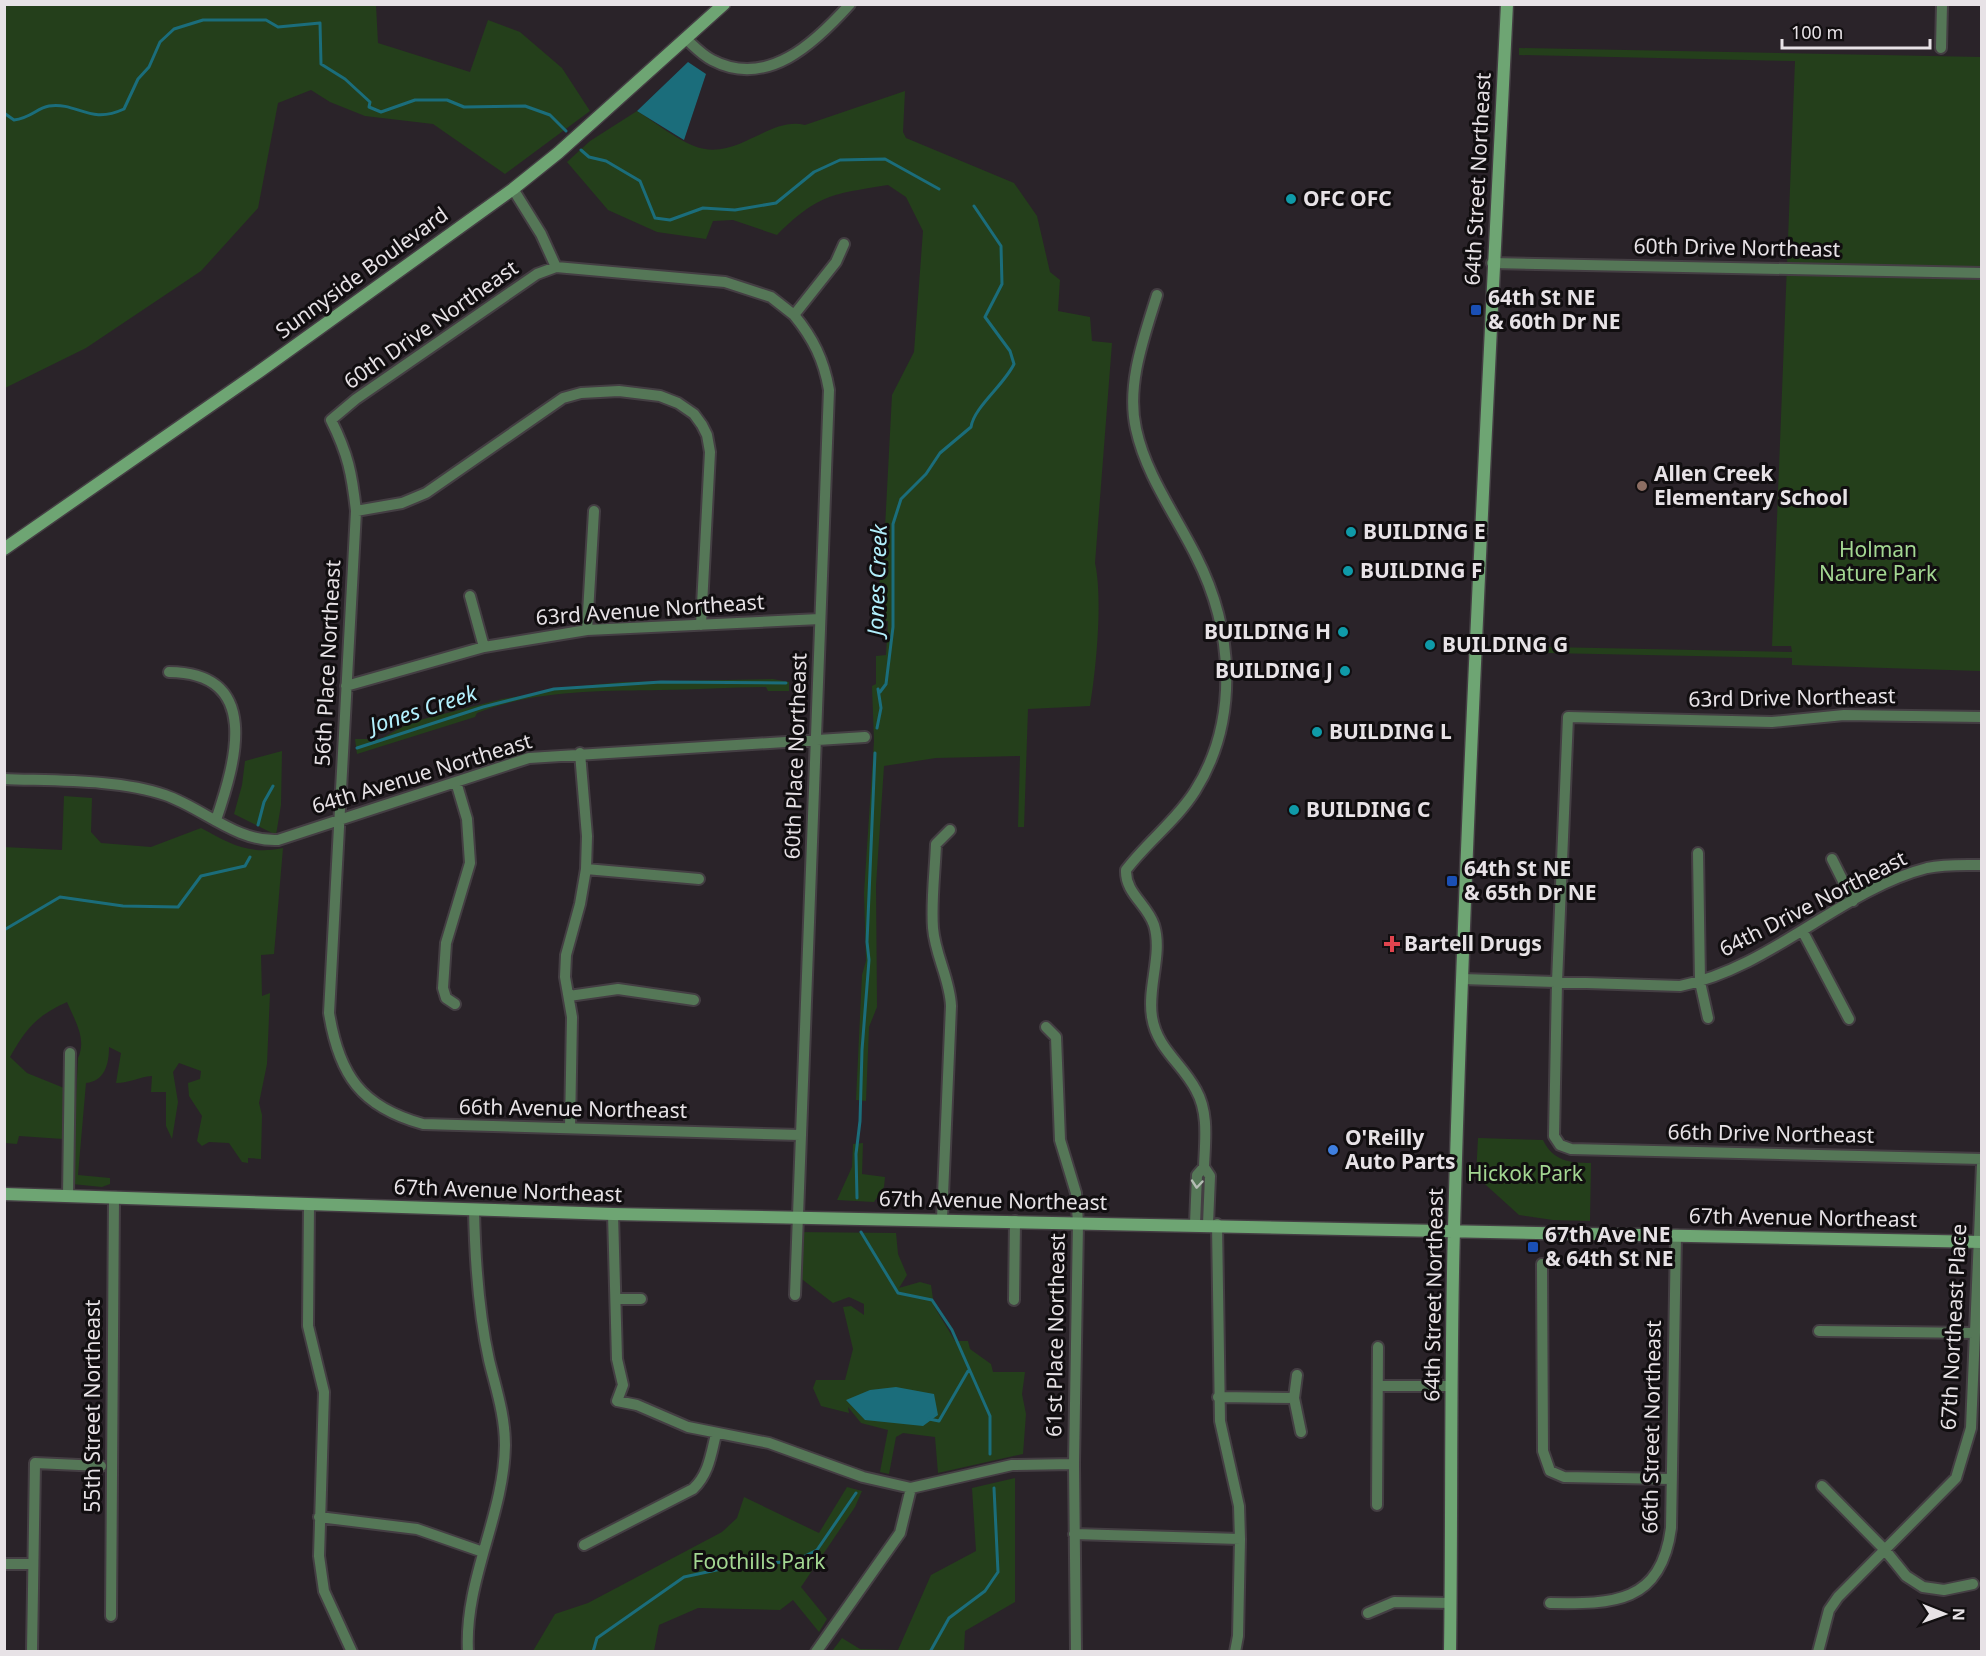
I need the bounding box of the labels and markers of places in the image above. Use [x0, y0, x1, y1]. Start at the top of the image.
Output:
place label: OFC OFC [1303, 184, 1392, 212]
marker: OFC OFC [1284, 192, 1298, 206]
place label: 64th St NE & 60th Dr NE [1488, 283, 1621, 335]
marker: 64th St NE & 60th Dr NE [1469, 303, 1483, 317]
place label: Allen Creek Elementary School [1654, 459, 1848, 511]
marker: Allen Creek Elementary School [1635, 479, 1649, 493]
place label: BUILDING E [1363, 517, 1486, 545]
marker: BUILDING E [1344, 525, 1358, 539]
place label: BUILDING F [1360, 556, 1483, 584]
marker: BUILDING F [1341, 564, 1355, 578]
place label: BUILDING H [1204, 617, 1331, 645]
marker: BUILDING H [1336, 625, 1350, 639]
place label: BUILDING G [1442, 630, 1568, 658]
marker: BUILDING G [1423, 638, 1437, 652]
place label: BUILDING J [1215, 656, 1333, 684]
marker: BUILDING J [1338, 664, 1352, 678]
place label: BUILDING L [1329, 717, 1452, 745]
marker: BUILDING L [1310, 725, 1324, 739]
place label: BUILDING C [1306, 795, 1431, 823]
marker: BUILDING C [1287, 803, 1301, 817]
place label: 64th St NE & 65th Dr NE [1464, 854, 1597, 906]
marker: 64th St NE & 65th Dr NE [1445, 874, 1459, 888]
place label: Bartell Drugs [1404, 929, 1542, 957]
marker: Bartell Drugs [1385, 937, 1399, 951]
place label: O'Reilly Auto Parts [1345, 1123, 1456, 1175]
marker: O'Reilly Auto Parts [1326, 1143, 1340, 1157]
place label: 67th Ave NE & 64th St NE [1545, 1220, 1673, 1272]
marker: 67th Ave NE & 64th St NE [1526, 1240, 1540, 1254]

